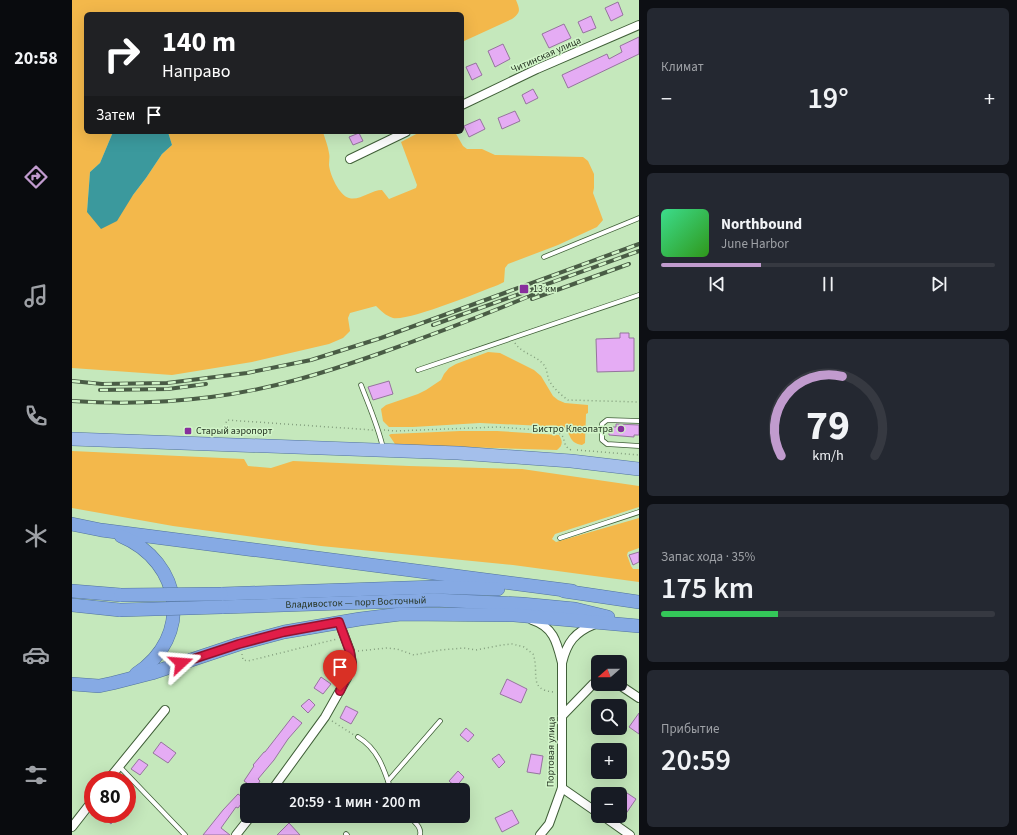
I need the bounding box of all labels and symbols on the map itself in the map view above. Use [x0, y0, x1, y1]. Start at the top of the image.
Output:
street label: Читинская улица [509, 33, 583, 77]
place label: 13 км [533, 282, 556, 296]
marker: 13 км [518, 283, 530, 295]
place label: Бистро Клеопатра [532, 422, 613, 436]
place label: Старый аэропорт [196, 424, 273, 438]
marker: Бистро Клеопатра [616, 424, 626, 434]
marker: Старый аэропорт [183, 426, 193, 436]
street label: Владивосток — порт Восточный [285, 593, 427, 612]
position arrow [160, 642, 202, 684]
pin [323, 650, 357, 691]
north arrow [591, 655, 627, 691]
street label: Портовая улица [543, 717, 559, 787]
speed limit sign: 80 [84, 771, 136, 823]

